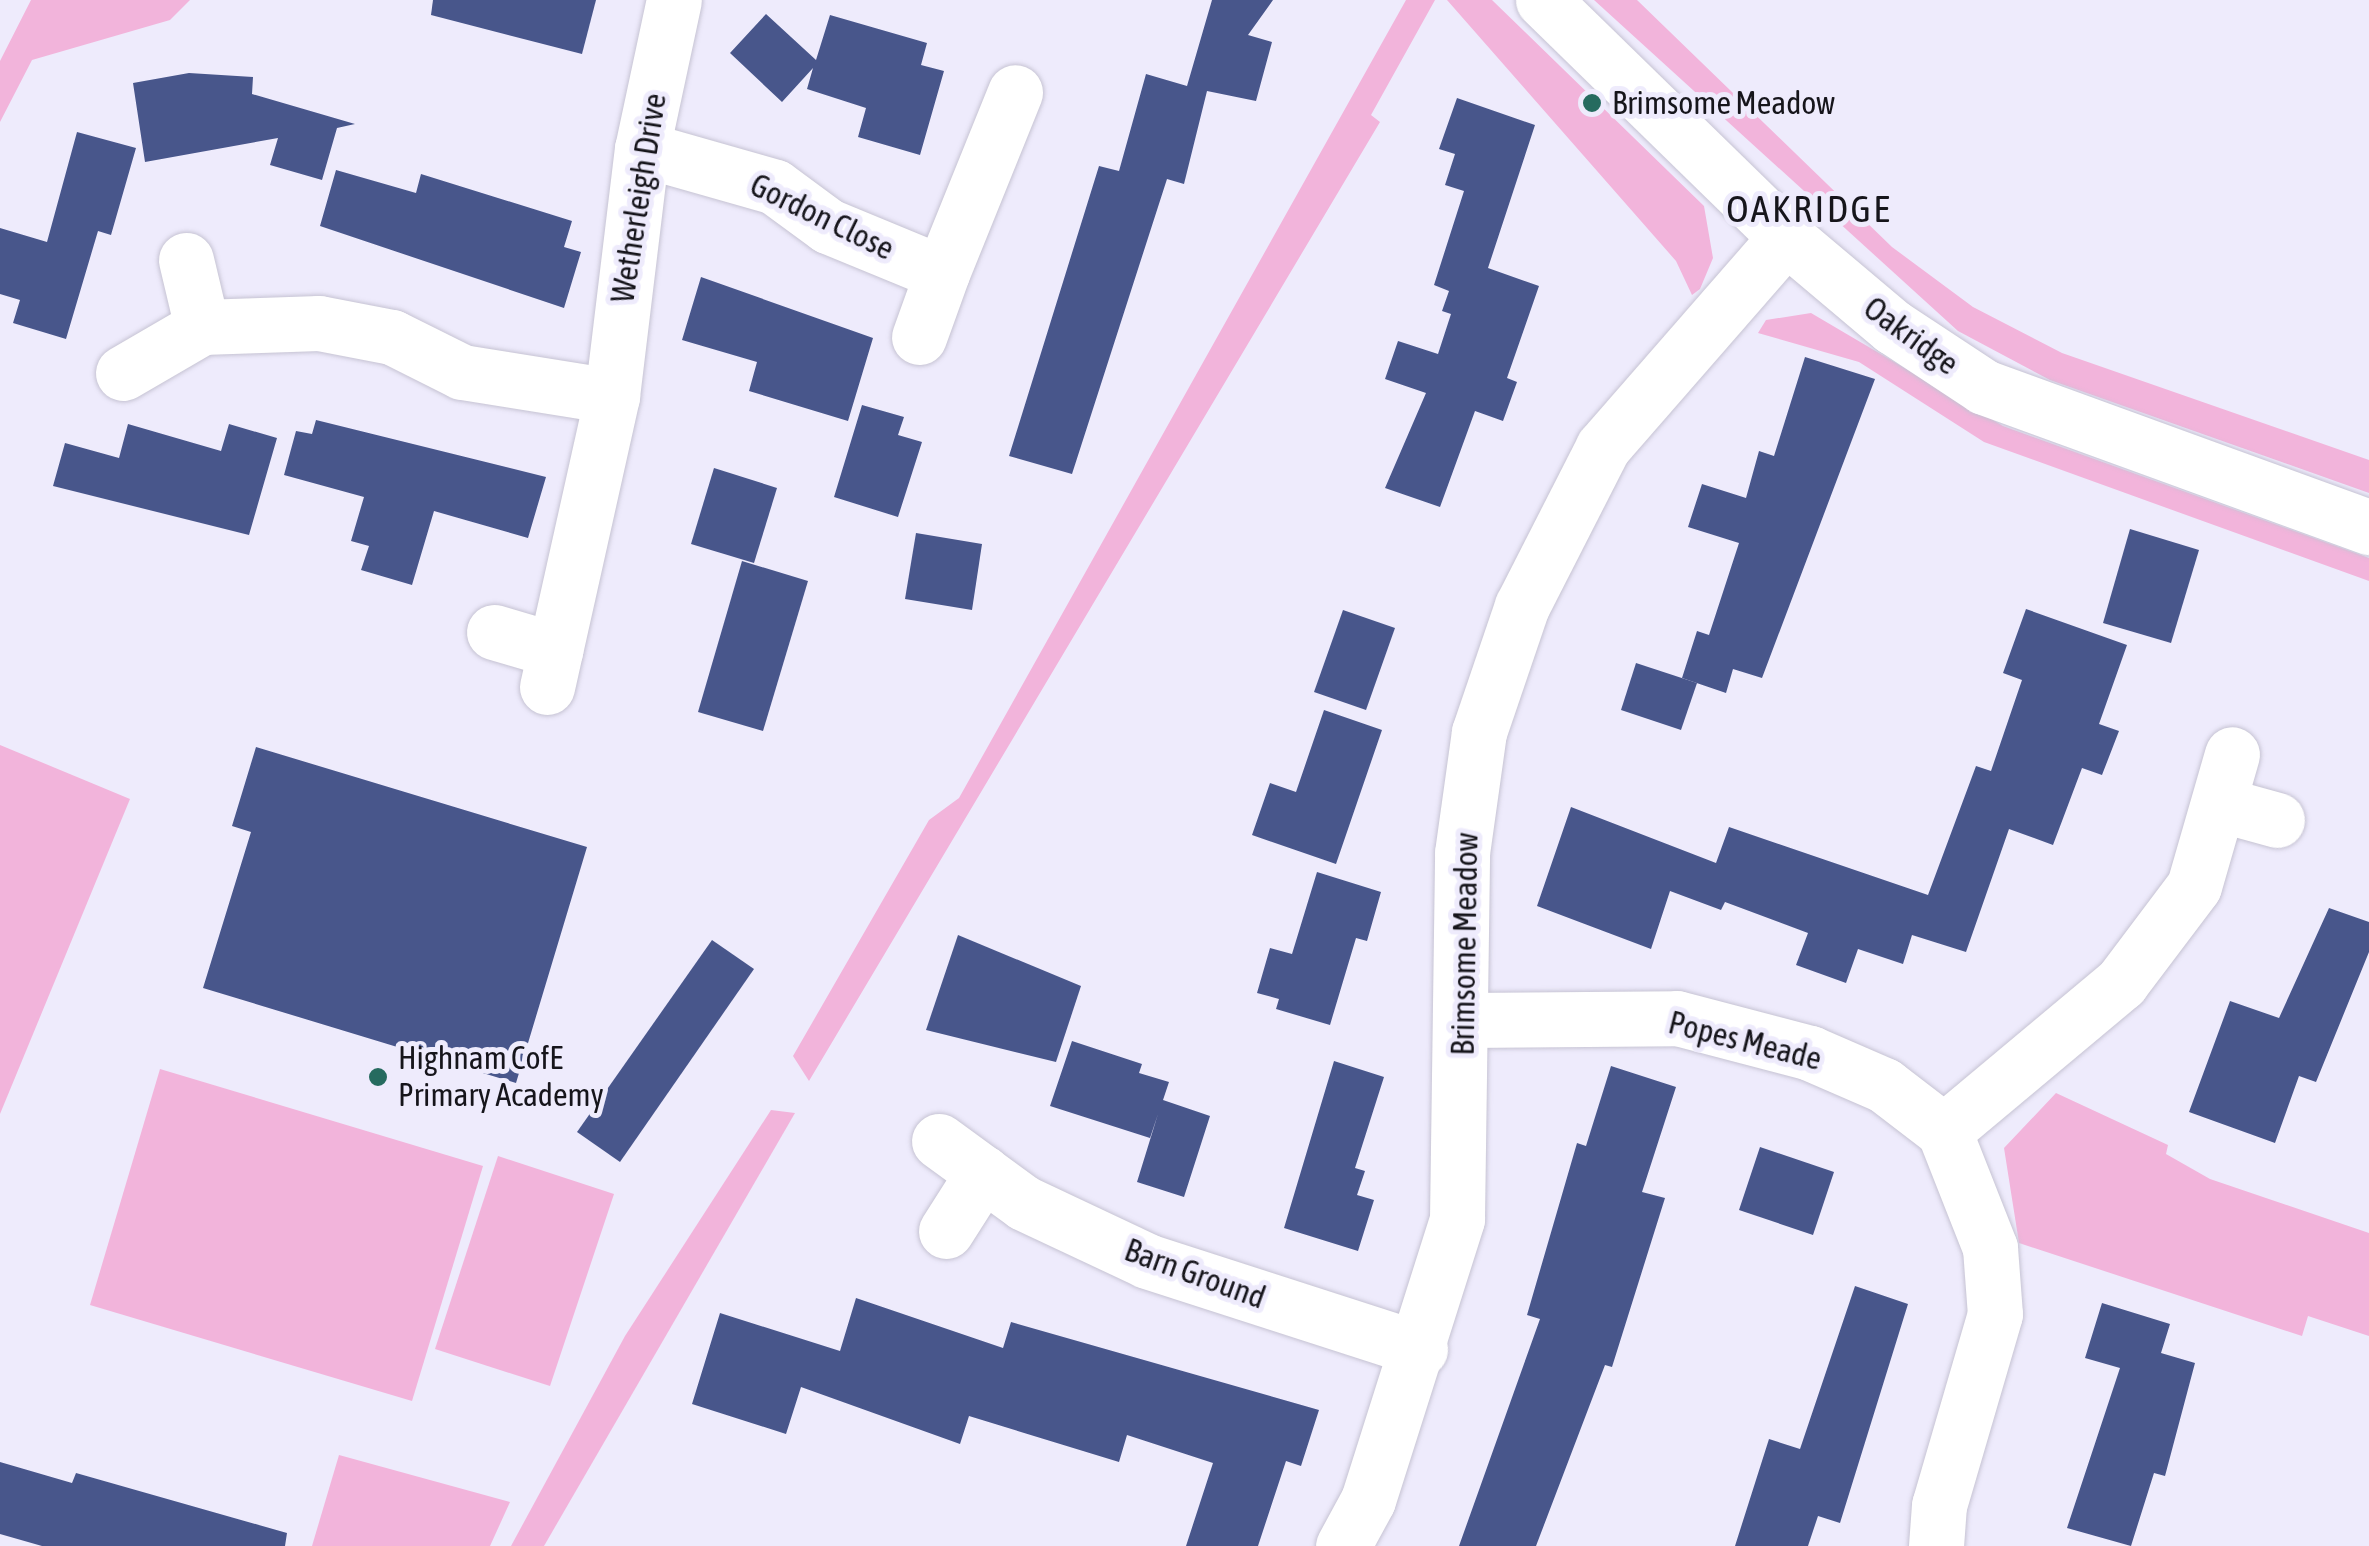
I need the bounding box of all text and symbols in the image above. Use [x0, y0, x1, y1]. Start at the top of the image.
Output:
place label: Brimsome Meadow [1612, 84, 1835, 122]
street label: Wetherleigh Drive [604, 91, 674, 305]
marker: Brimsome Meadow [1581, 92, 1603, 114]
street label: Gordon Close [744, 166, 900, 268]
district label: OAKRIDGE [1726, 186, 1892, 232]
street label: Oakridge [1856, 289, 1966, 383]
street label: Brimsome Meadow [1444, 832, 1486, 1056]
street label: Popes Meade [1665, 1003, 1825, 1079]
place label: Highnam CofE Primary Academy [398, 1040, 604, 1115]
marker: Highnam CofE Primary Academy [367, 1066, 389, 1088]
street label: Barn Ground [1119, 1231, 1271, 1317]

